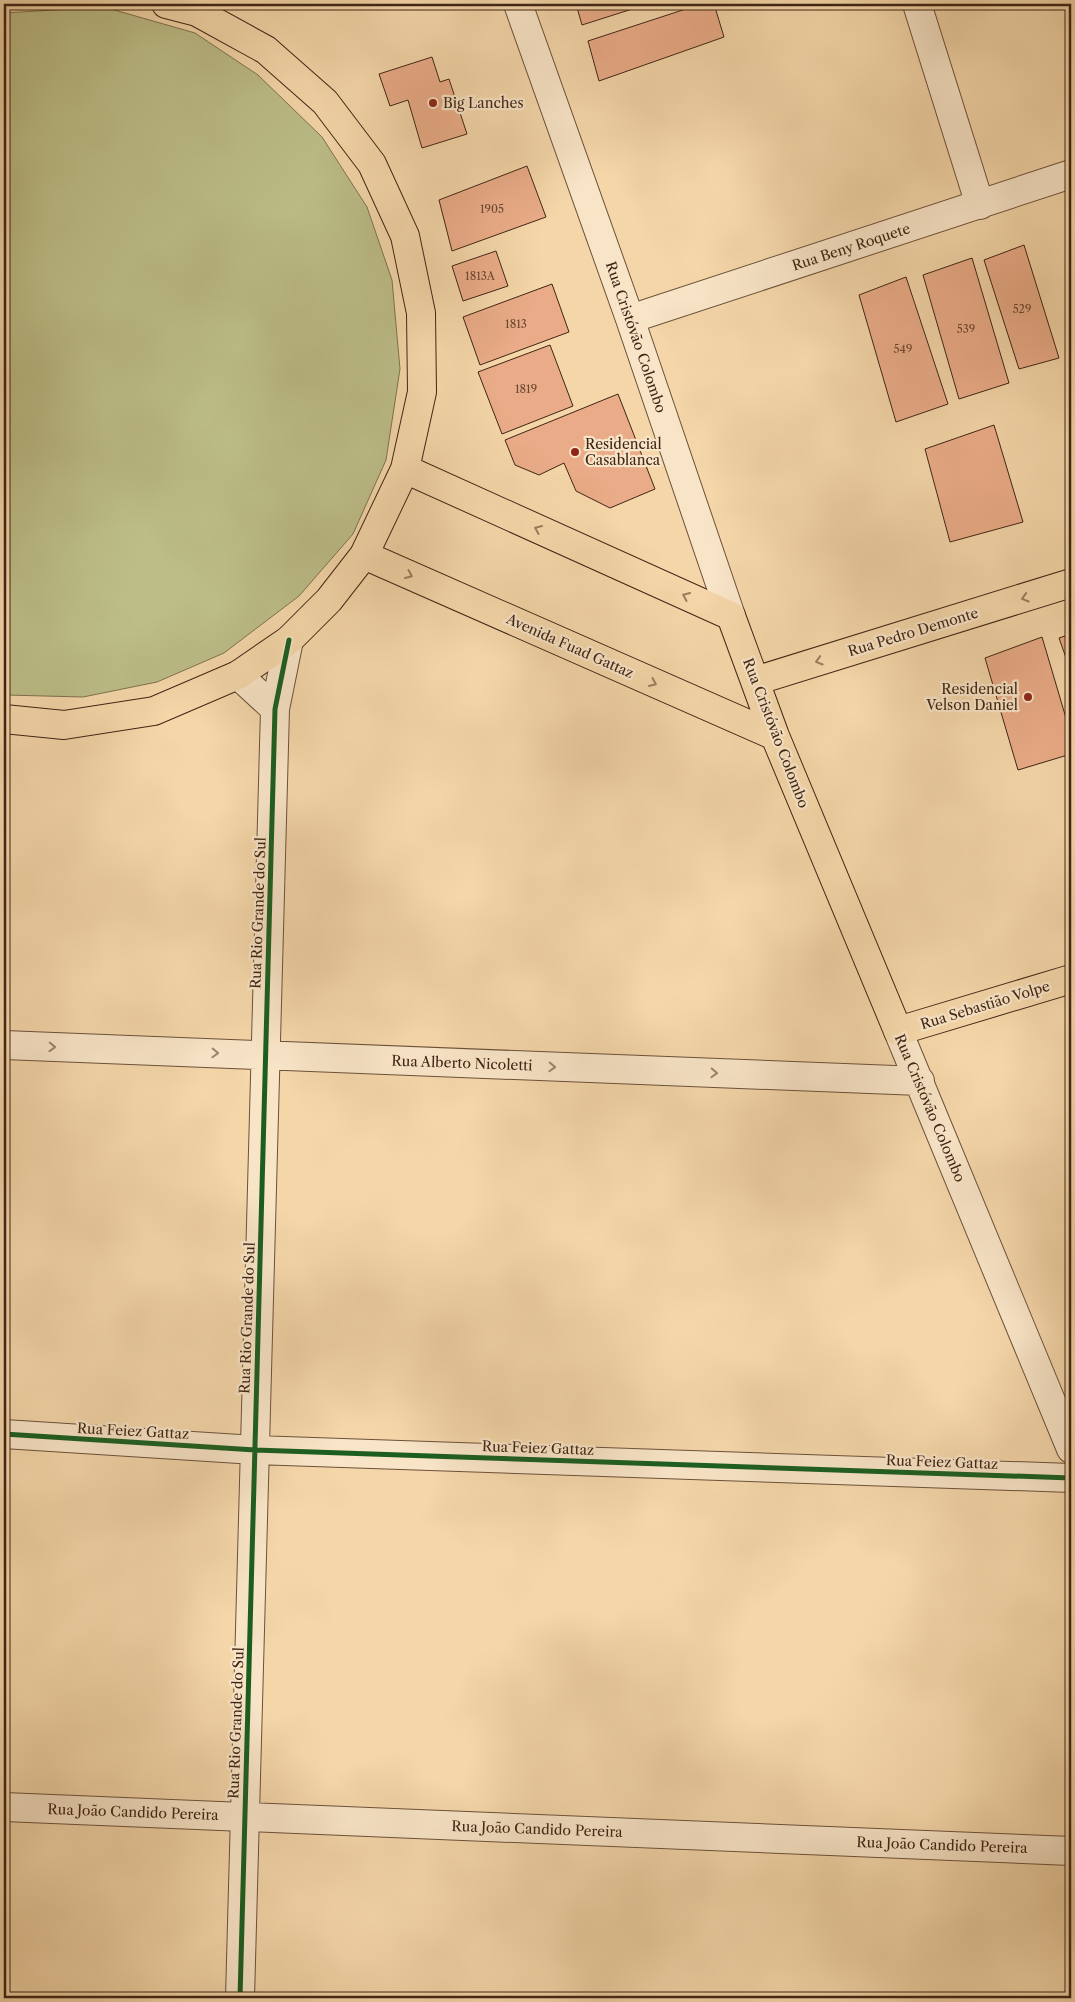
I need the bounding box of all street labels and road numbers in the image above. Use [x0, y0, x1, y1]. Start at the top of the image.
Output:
street label: Rua Beny Roquete [790, 219, 913, 275]
street label: Rua Cristóvão Colombo [602, 259, 670, 415]
street label: Rua Pedro Demonte [846, 604, 981, 660]
street label: Avenida Fuad Gattaz [503, 609, 636, 682]
street label: Rua Cristóvão Colombo [739, 656, 813, 810]
street label: Rua Rio Grande do Sul [246, 837, 270, 989]
street label: Rua Sebastião Volpe [918, 977, 1052, 1033]
street label: Rua Cristóvão Colombo [891, 1031, 969, 1185]
street label: Rua Alberto Nicoletti [391, 1052, 533, 1074]
street label: Rua Rio Grande do Sul [235, 1242, 259, 1394]
street label: Rua Feiez Gattaz [76, 1419, 190, 1443]
street label: Rua Feiez Gattaz [482, 1437, 594, 1459]
street label: Rua Feiez Gattaz [886, 1451, 998, 1473]
street label: Rua Rio Grande do Sul [224, 1647, 248, 1799]
street label: Rua João Candido Pereira [47, 1800, 219, 1824]
street label: Rua João Candido Pereira [451, 1817, 623, 1841]
street label: Rua João Candido Pereira [856, 1833, 1028, 1857]

